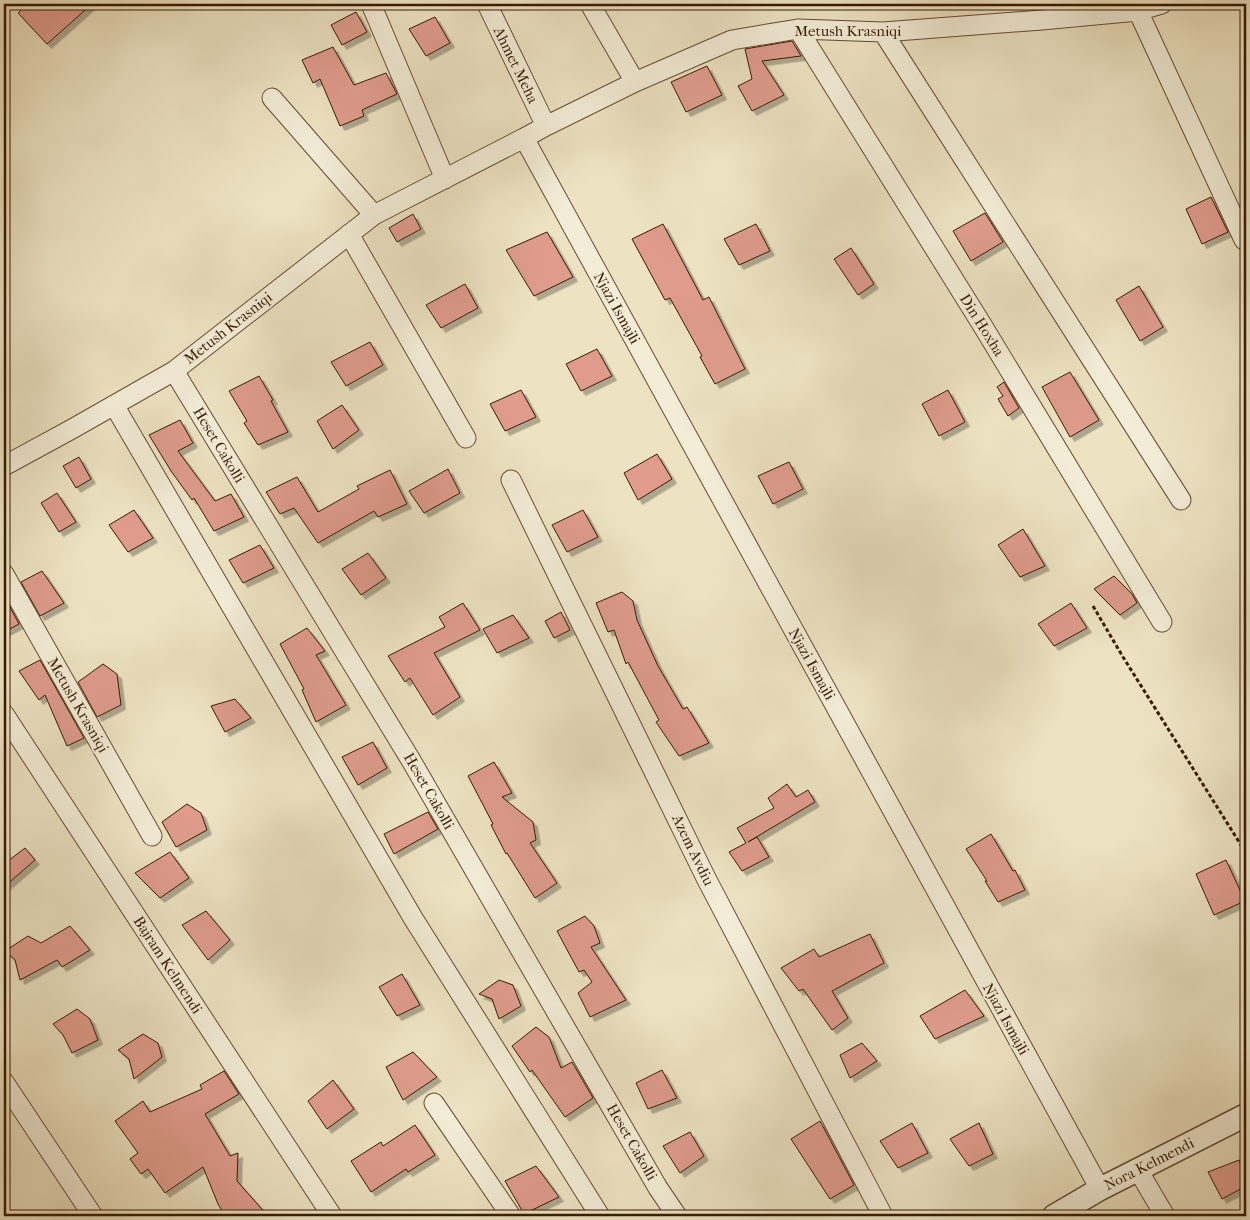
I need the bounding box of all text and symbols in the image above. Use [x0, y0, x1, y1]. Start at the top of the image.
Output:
street label: Metush Krasniqi [795, 22, 902, 40]
street label: Ahmet Meha [489, 23, 543, 107]
street label: Njazi Ismajli [590, 269, 644, 348]
street label: Metush Krasniqi [180, 288, 276, 368]
street label: Din Hoxha [956, 291, 1009, 360]
street label: Heset Cakolli [189, 404, 249, 487]
street label: Njazi Ismajli [785, 625, 839, 704]
street label: Metush Krasniqi [43, 654, 113, 756]
street label: Heset Cakolli [400, 750, 458, 833]
street label: Azem Avdiu [668, 811, 718, 889]
street label: Bajram Kelmendi [130, 913, 207, 1018]
street label: Njazi Ismajli [979, 980, 1033, 1059]
street label: Heset Cakolli [603, 1101, 661, 1184]
street label: Nora Kelmendi [1101, 1133, 1197, 1194]

